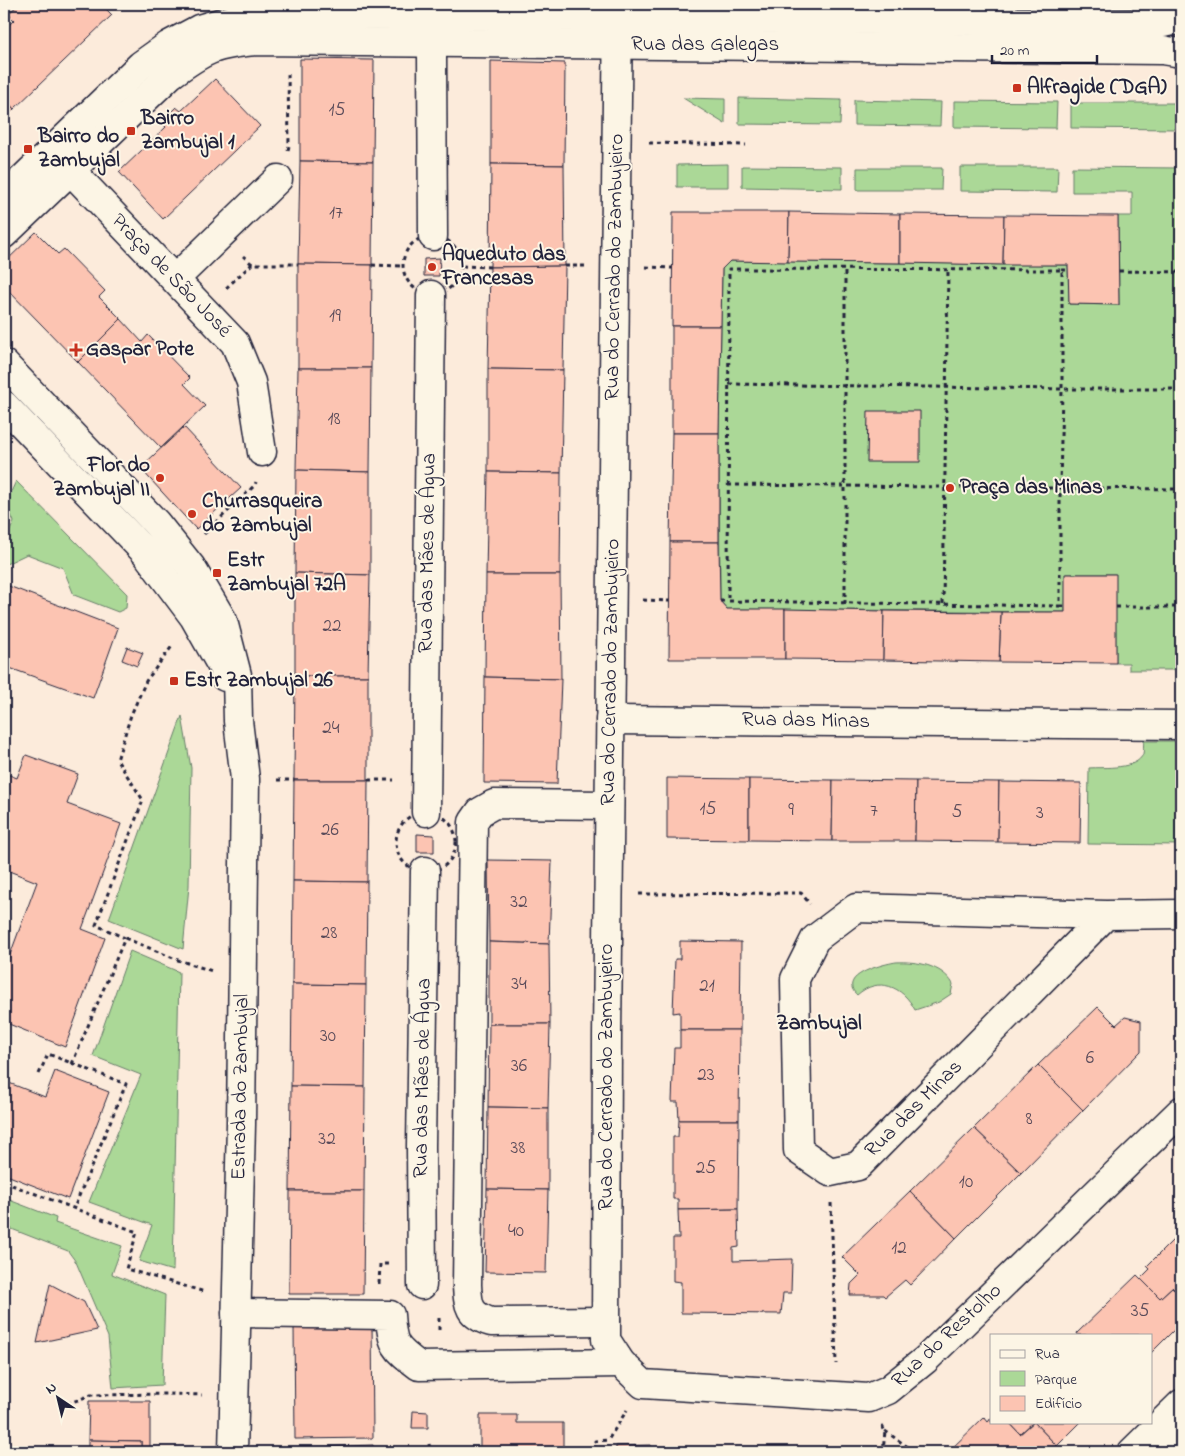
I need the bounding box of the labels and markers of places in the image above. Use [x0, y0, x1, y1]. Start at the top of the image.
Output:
place label: Alfragide (DGA) [1027, 73, 1168, 105]
marker: Alfragide (DGA) [1011, 82, 1023, 94]
place label: Bairro Zambujal 1 [140, 104, 235, 158]
place label: Bairro do Zambujal [37, 122, 120, 176]
marker: Bairro Zambujal 1 [125, 125, 137, 137]
marker: Bairro do Zambujal [22, 143, 34, 155]
place label: Aqueduto das Francesas [441, 240, 566, 294]
marker: Aqueduto das Francesas [426, 261, 438, 273]
place label: Gaspar Pote [86, 335, 195, 365]
marker: Gaspar Pote [70, 344, 82, 356]
place label: Flor do Zambujal II [53, 451, 150, 505]
marker: Flor do Zambujal II [154, 472, 166, 484]
place label: Praça das Minas [960, 473, 1103, 503]
marker: Praça das Minas [944, 482, 956, 494]
place label: Churrasqueira do Zambujal [202, 487, 322, 541]
marker: Churrasqueira do Zambujal [186, 508, 198, 520]
place label: Estr Zambujal 72A [227, 546, 346, 600]
marker: Estr Zambujal 72A [211, 567, 223, 579]
place label: Estr Zambujal 26 [184, 666, 334, 696]
marker: Estr Zambujal 26 [168, 675, 180, 687]

